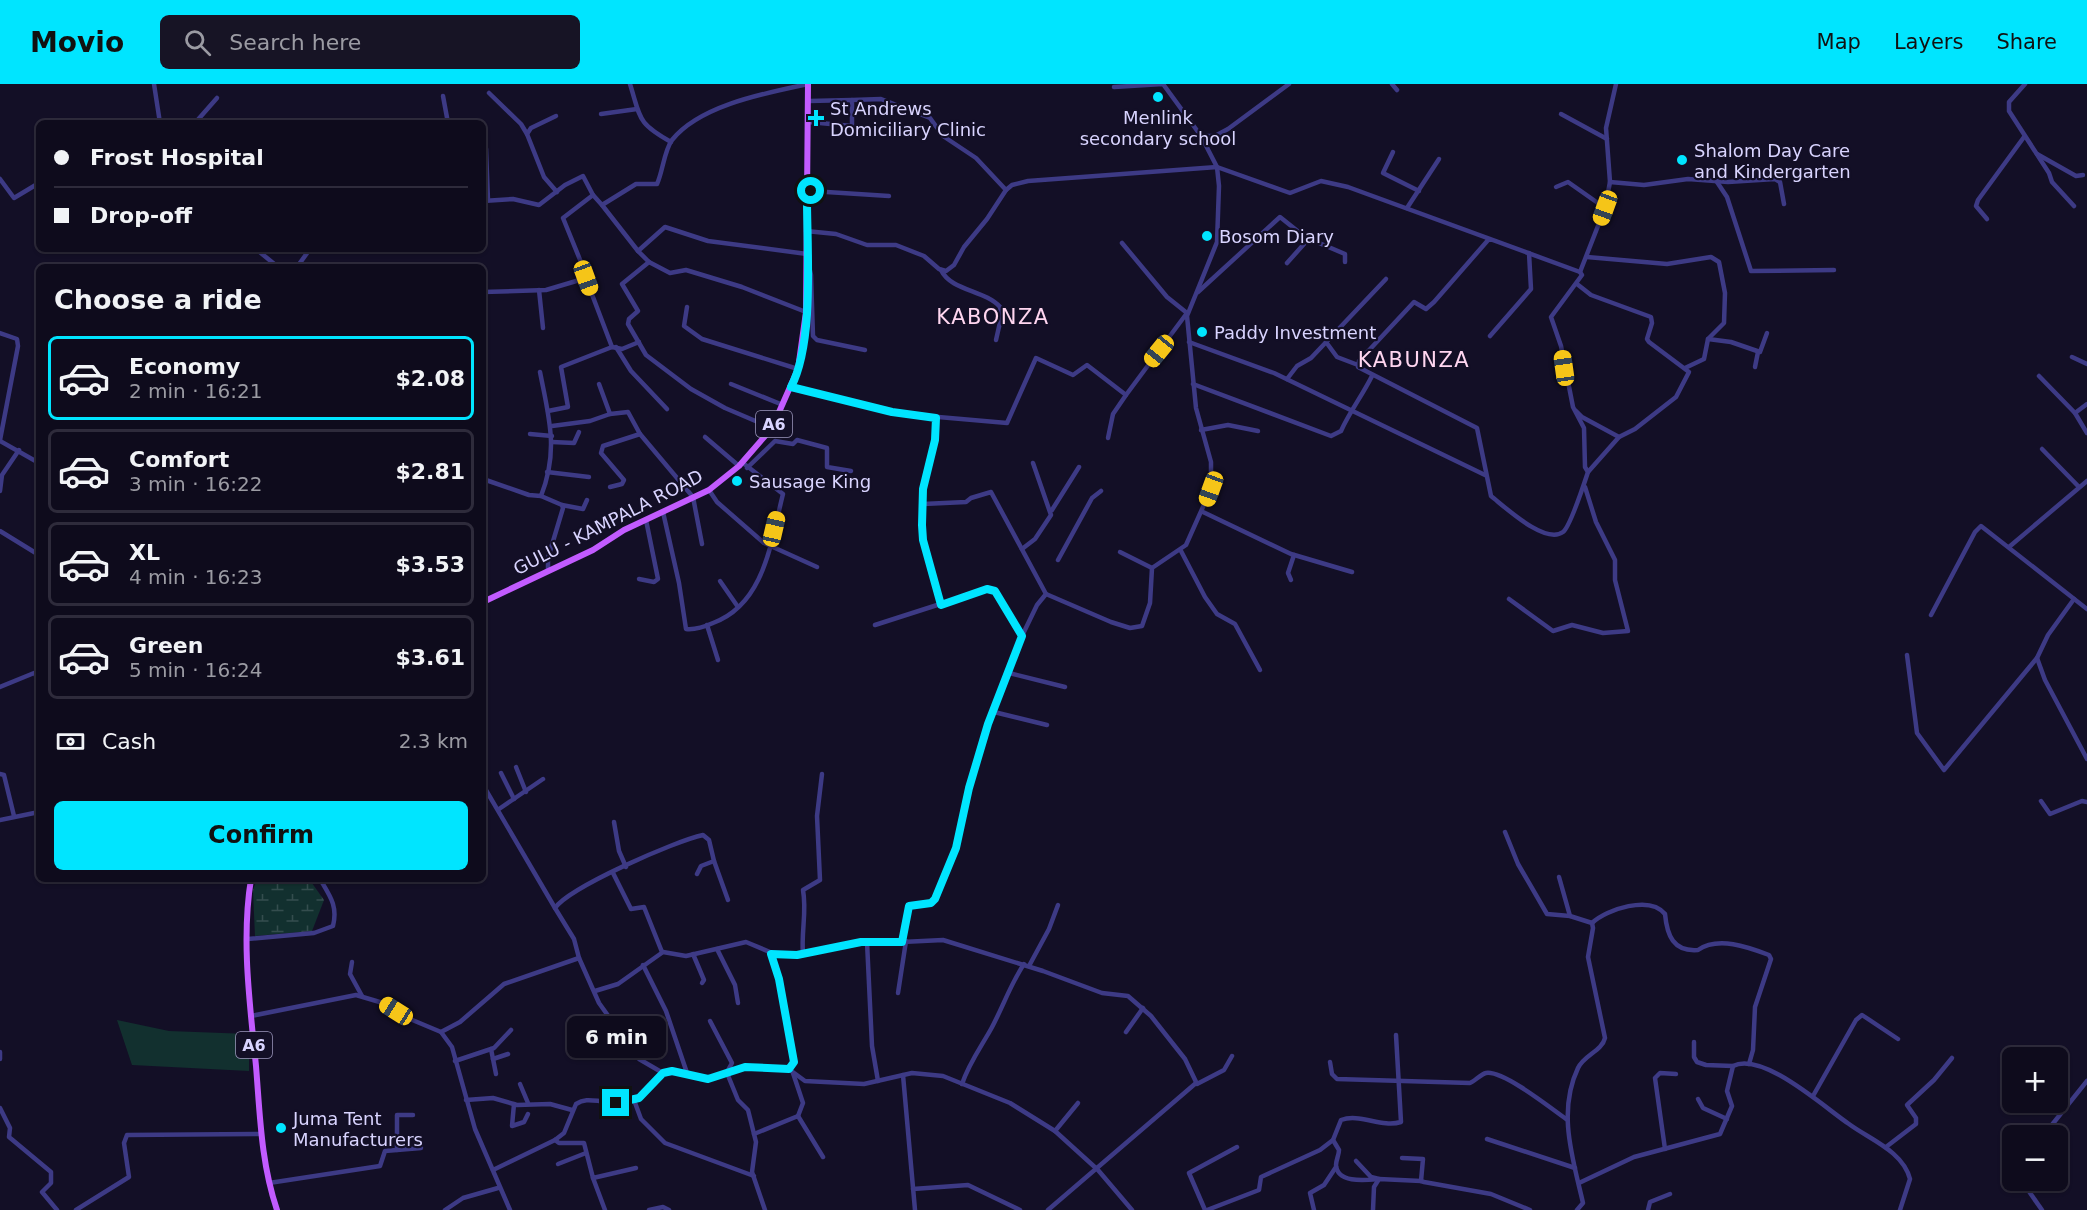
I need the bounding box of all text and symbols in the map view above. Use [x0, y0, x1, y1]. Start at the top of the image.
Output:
search box [160, 15, 580, 69]
text: Movio [30, 26, 124, 59]
icon: search [181, 26, 214, 59]
text: Search here [229, 30, 361, 55]
text: Map [1817, 30, 1861, 54]
text: Layers [1894, 30, 1963, 54]
text: Share [1996, 30, 2057, 54]
marker: Menlink secondary school [1151, 90, 1165, 104]
place label: St Andrews Domiciliary Clinic [830, 98, 986, 140]
place label: Menlink secondary school [1080, 107, 1236, 149]
marker: St Andrews Domiciliary Clinic [807, 109, 825, 127]
place label: Shalom Day Care and Kindergarten [1694, 140, 1851, 182]
text: Frost Hospital [90, 145, 264, 170]
marker: Shalom Day Care and Kindergarten [1675, 153, 1689, 167]
route start [797, 177, 824, 204]
car [1590, 188, 1620, 228]
text: Drop-off [90, 203, 192, 228]
place label: Bosom Diary [1219, 226, 1334, 247]
marker: Bosom Diary [1200, 229, 1214, 243]
car [571, 258, 601, 298]
text: Choose a ride [54, 284, 262, 315]
district label: KABONZA [936, 305, 1050, 329]
place label: Paddy Investment [1214, 322, 1376, 343]
marker: Paddy Investment [1195, 325, 1209, 339]
car [1141, 331, 1177, 371]
district label: KABUNZA [1358, 348, 1470, 372]
car [1553, 349, 1575, 387]
icon: car [57, 351, 111, 405]
text: Economy [129, 354, 240, 379]
text: $2.08 [395, 366, 465, 391]
text: 2 min · 16:21 [129, 379, 263, 403]
road number: A6 [756, 411, 792, 437]
icon: car [57, 444, 111, 498]
text: Comfort [129, 447, 229, 472]
text: $2.81 [395, 459, 465, 484]
street label: GULU - KAMPALA ROAD [510, 465, 706, 579]
car [1196, 469, 1226, 509]
place label: Sausage King [749, 471, 871, 492]
text: 3 min · 16:22 [129, 472, 263, 496]
marker: Sausage King [730, 474, 744, 488]
car [761, 509, 787, 549]
icon: car [57, 537, 111, 591]
text: XL [129, 540, 160, 565]
text: $3.53 [395, 552, 465, 577]
text: 4 min · 16:23 [129, 565, 263, 589]
icon: car [57, 630, 111, 684]
text: Green [129, 633, 203, 658]
text: $3.61 [395, 645, 465, 670]
text: 5 min · 16:24 [129, 658, 263, 682]
icon: cash [54, 725, 87, 758]
text: Cash [102, 729, 156, 754]
text: 2.3 km [399, 729, 468, 753]
button: Confirm [54, 801, 468, 870]
car [376, 994, 416, 1028]
callout: 6 min [566, 1016, 666, 1058]
text: 6 min [585, 1025, 648, 1049]
road number: A6 [236, 1032, 272, 1058]
map controls [2002, 1047, 2068, 1191]
button: + [2002, 1047, 2068, 1113]
route end [602, 1089, 629, 1116]
place label: Juma Tent Manufacturers [292, 1108, 423, 1150]
marker: Juma Tent Manufacturers [274, 1121, 288, 1135]
button: − [2002, 1125, 2068, 1191]

